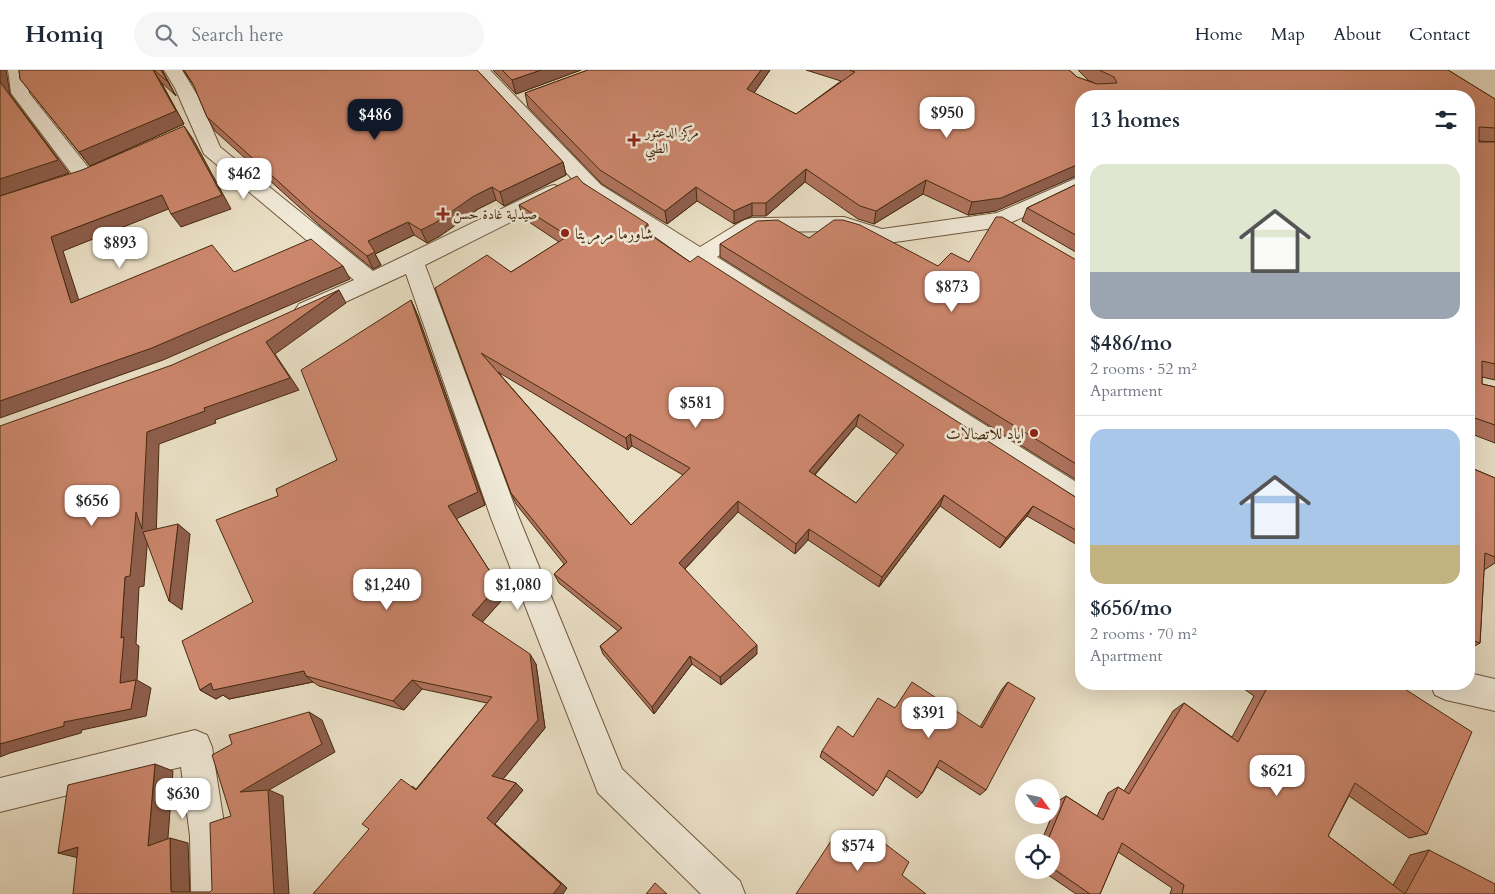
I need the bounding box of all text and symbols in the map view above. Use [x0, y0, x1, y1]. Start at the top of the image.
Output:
search box [134, 12, 484, 57]
text: Homiq [25, 18, 104, 51]
icon: search [152, 21, 180, 49]
text: Search here [192, 22, 284, 48]
text: Home [1195, 22, 1243, 47]
text: Map [1271, 22, 1305, 47]
text: About [1333, 22, 1381, 47]
text: Contact [1409, 22, 1470, 47]
pin: $950 [917, 97, 977, 139]
pin: $486 [345, 98, 405, 141]
text: $950 [931, 102, 963, 124]
text: $486 [359, 104, 391, 126]
text: 13 homes [1090, 106, 1180, 135]
icon: filters [1432, 106, 1460, 134]
place label: مركز الدعتور الطبي [643, 123, 699, 161]
marker: مركز الدعتور الطبي [627, 133, 641, 147]
pin: $462 [214, 158, 274, 200]
text: $462 [228, 163, 260, 185]
icon: home [1230, 196, 1320, 286]
place label: صيدلية غادة حسن [453, 205, 537, 224]
marker: صيدلية غادة حسن [437, 208, 449, 220]
place label: شاورما مرمريتا [575, 223, 653, 245]
pin: $893 [90, 226, 150, 269]
marker: شاورما مرمريتا [559, 227, 571, 239]
text: $893 [104, 232, 136, 254]
pin: $873 [922, 270, 982, 313]
text: $873 [936, 276, 968, 298]
text: $486/mo [1090, 329, 1172, 358]
text: 2 rooms · 52 m² [1090, 358, 1197, 380]
text: Apartment [1090, 380, 1163, 402]
pin: $581 [666, 386, 726, 429]
text: $581 [680, 392, 712, 414]
place label: اياد للاتصالات [946, 423, 1024, 445]
marker: اياد للاتصالات [1028, 427, 1040, 439]
icon: home [1230, 462, 1320, 552]
pin: $656 [62, 484, 122, 527]
text: $656 [76, 490, 108, 512]
pin: $1,240 [346, 568, 428, 611]
pin: $1,080 [477, 568, 559, 611]
text: $1,240 [364, 574, 410, 596]
text: $1,080 [495, 574, 541, 596]
text: $656/mo [1090, 594, 1172, 623]
text: 2 rooms · 70 m² [1090, 623, 1197, 645]
text: Apartment [1090, 645, 1163, 667]
pin: $391 [899, 696, 959, 739]
text: $391 [913, 702, 945, 724]
pin: $621 [1247, 754, 1307, 797]
text: $621 [1261, 760, 1293, 782]
pin: $630 [153, 778, 213, 820]
north arrow [1015, 779, 1060, 824]
map controls [1015, 779, 1060, 879]
text: $630 [167, 783, 199, 805]
pin: $574 [828, 830, 888, 872]
button: locate [1015, 834, 1060, 879]
text: $574 [842, 835, 874, 857]

